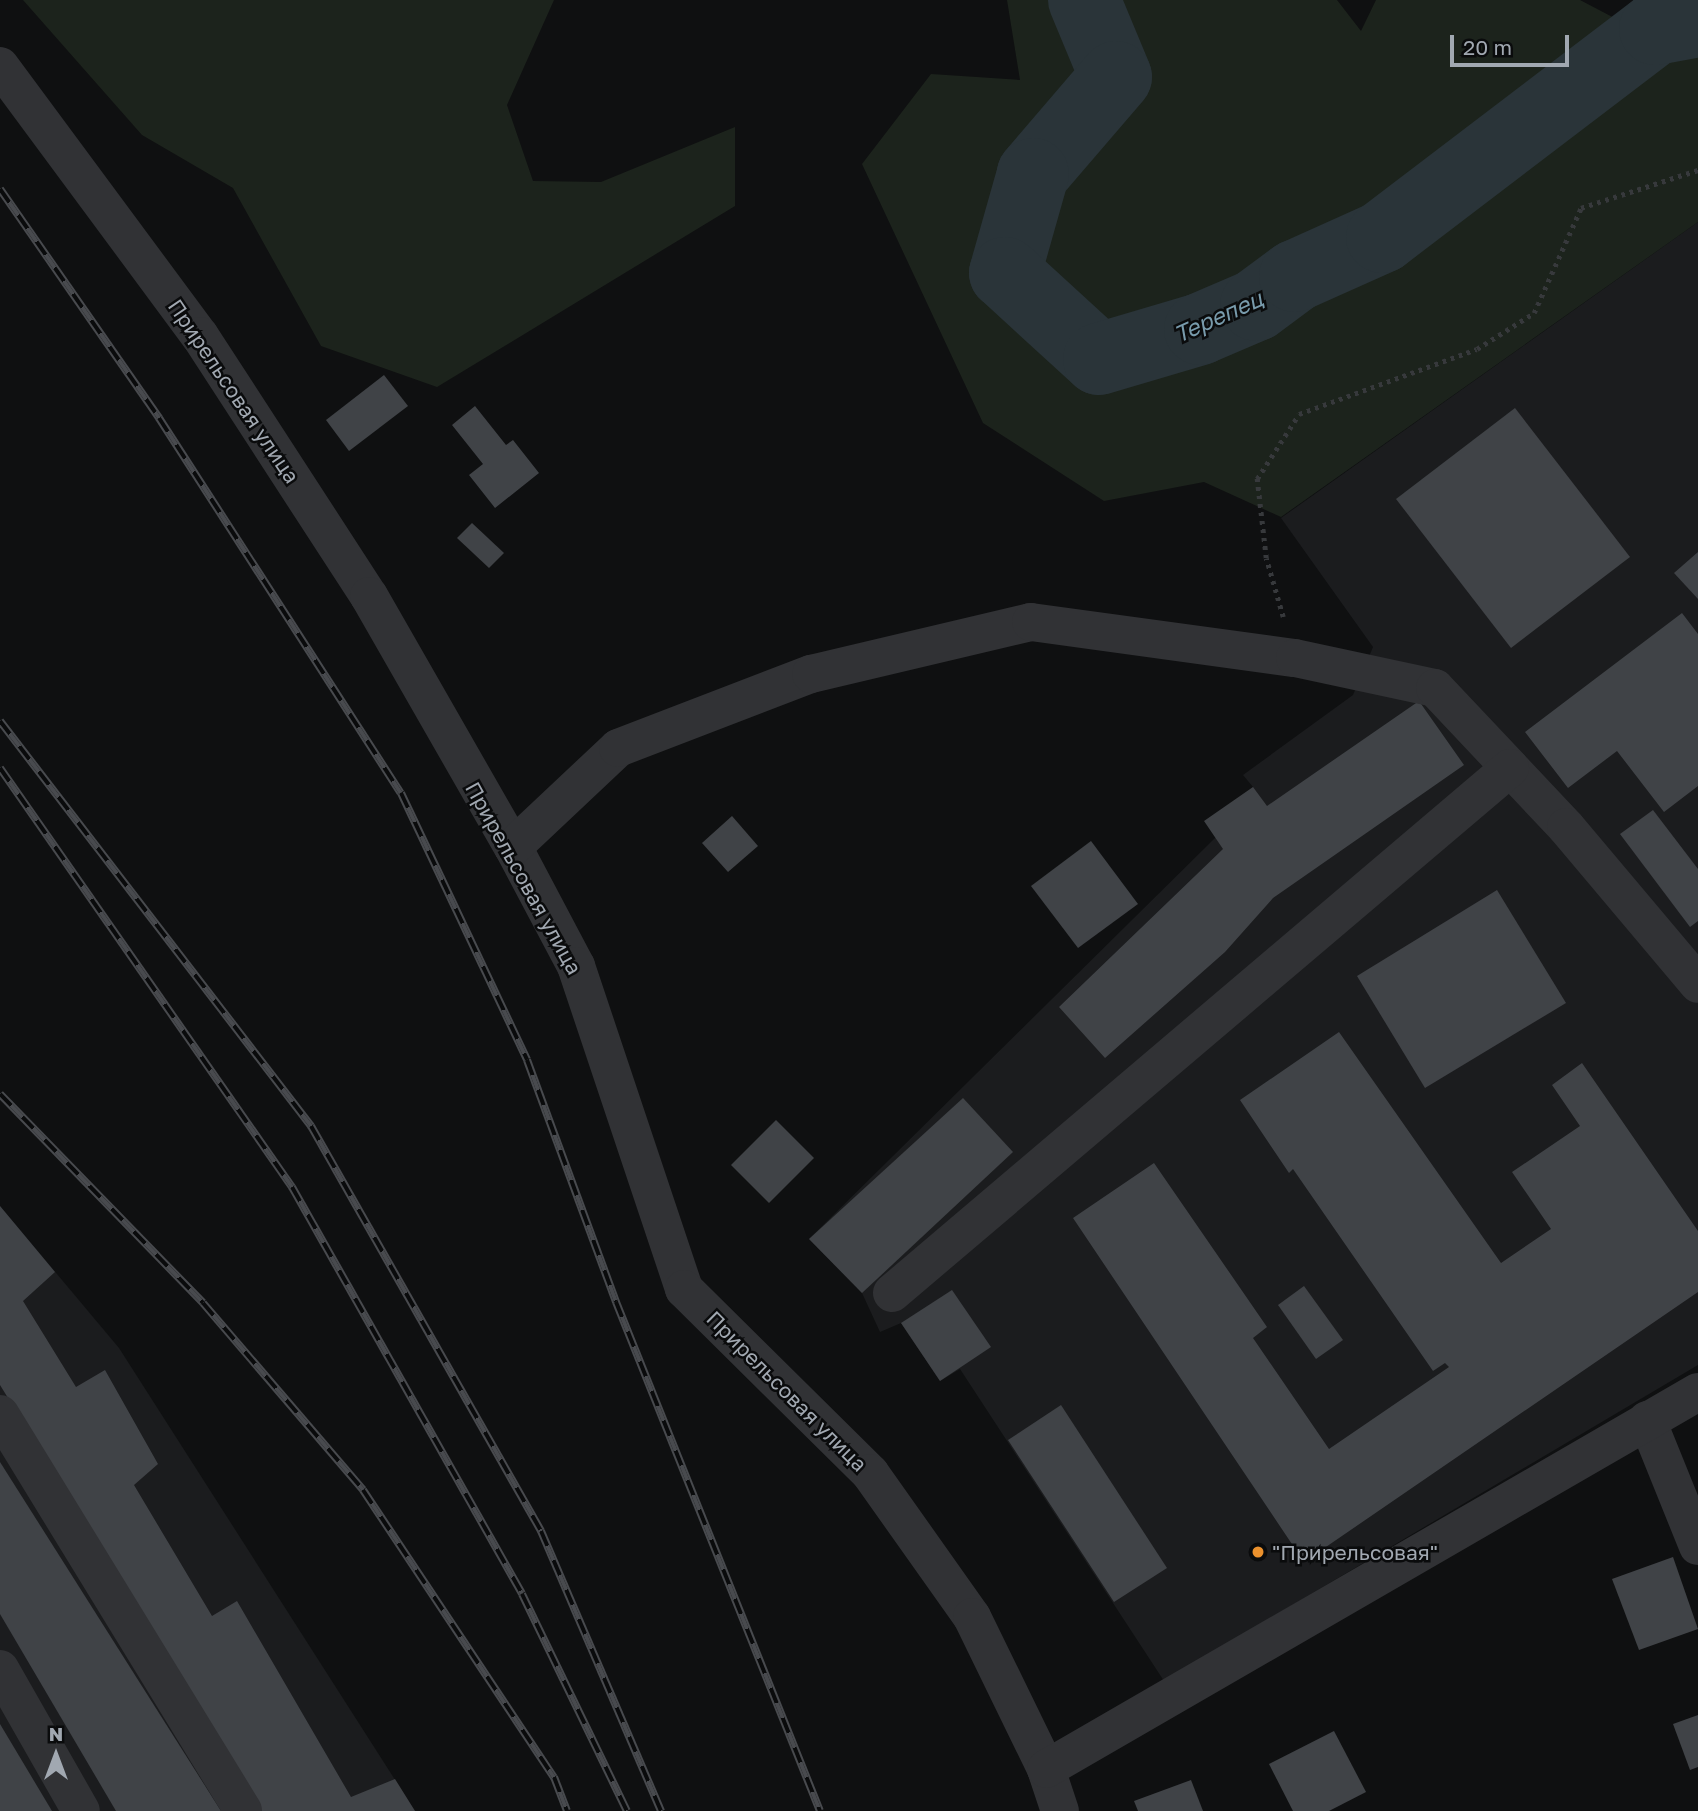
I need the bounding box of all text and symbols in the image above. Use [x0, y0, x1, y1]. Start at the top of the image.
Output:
scale bar [1453, 21, 1572, 65]
text: 20 m [1463, 34, 1512, 60]
water label: Терепец [1169, 284, 1267, 348]
street label: Прирельсовая улица [163, 294, 305, 488]
street label: Прирельсовая улица [461, 777, 587, 979]
street label: Прирельсовая улица [702, 1306, 872, 1476]
place label: "Прирельсовая" [1272, 1539, 1438, 1565]
marker: "Прирельсовая" [1250, 1544, 1266, 1560]
north arrow [21, 1720, 91, 1790]
text: N [49, 1722, 63, 1745]

